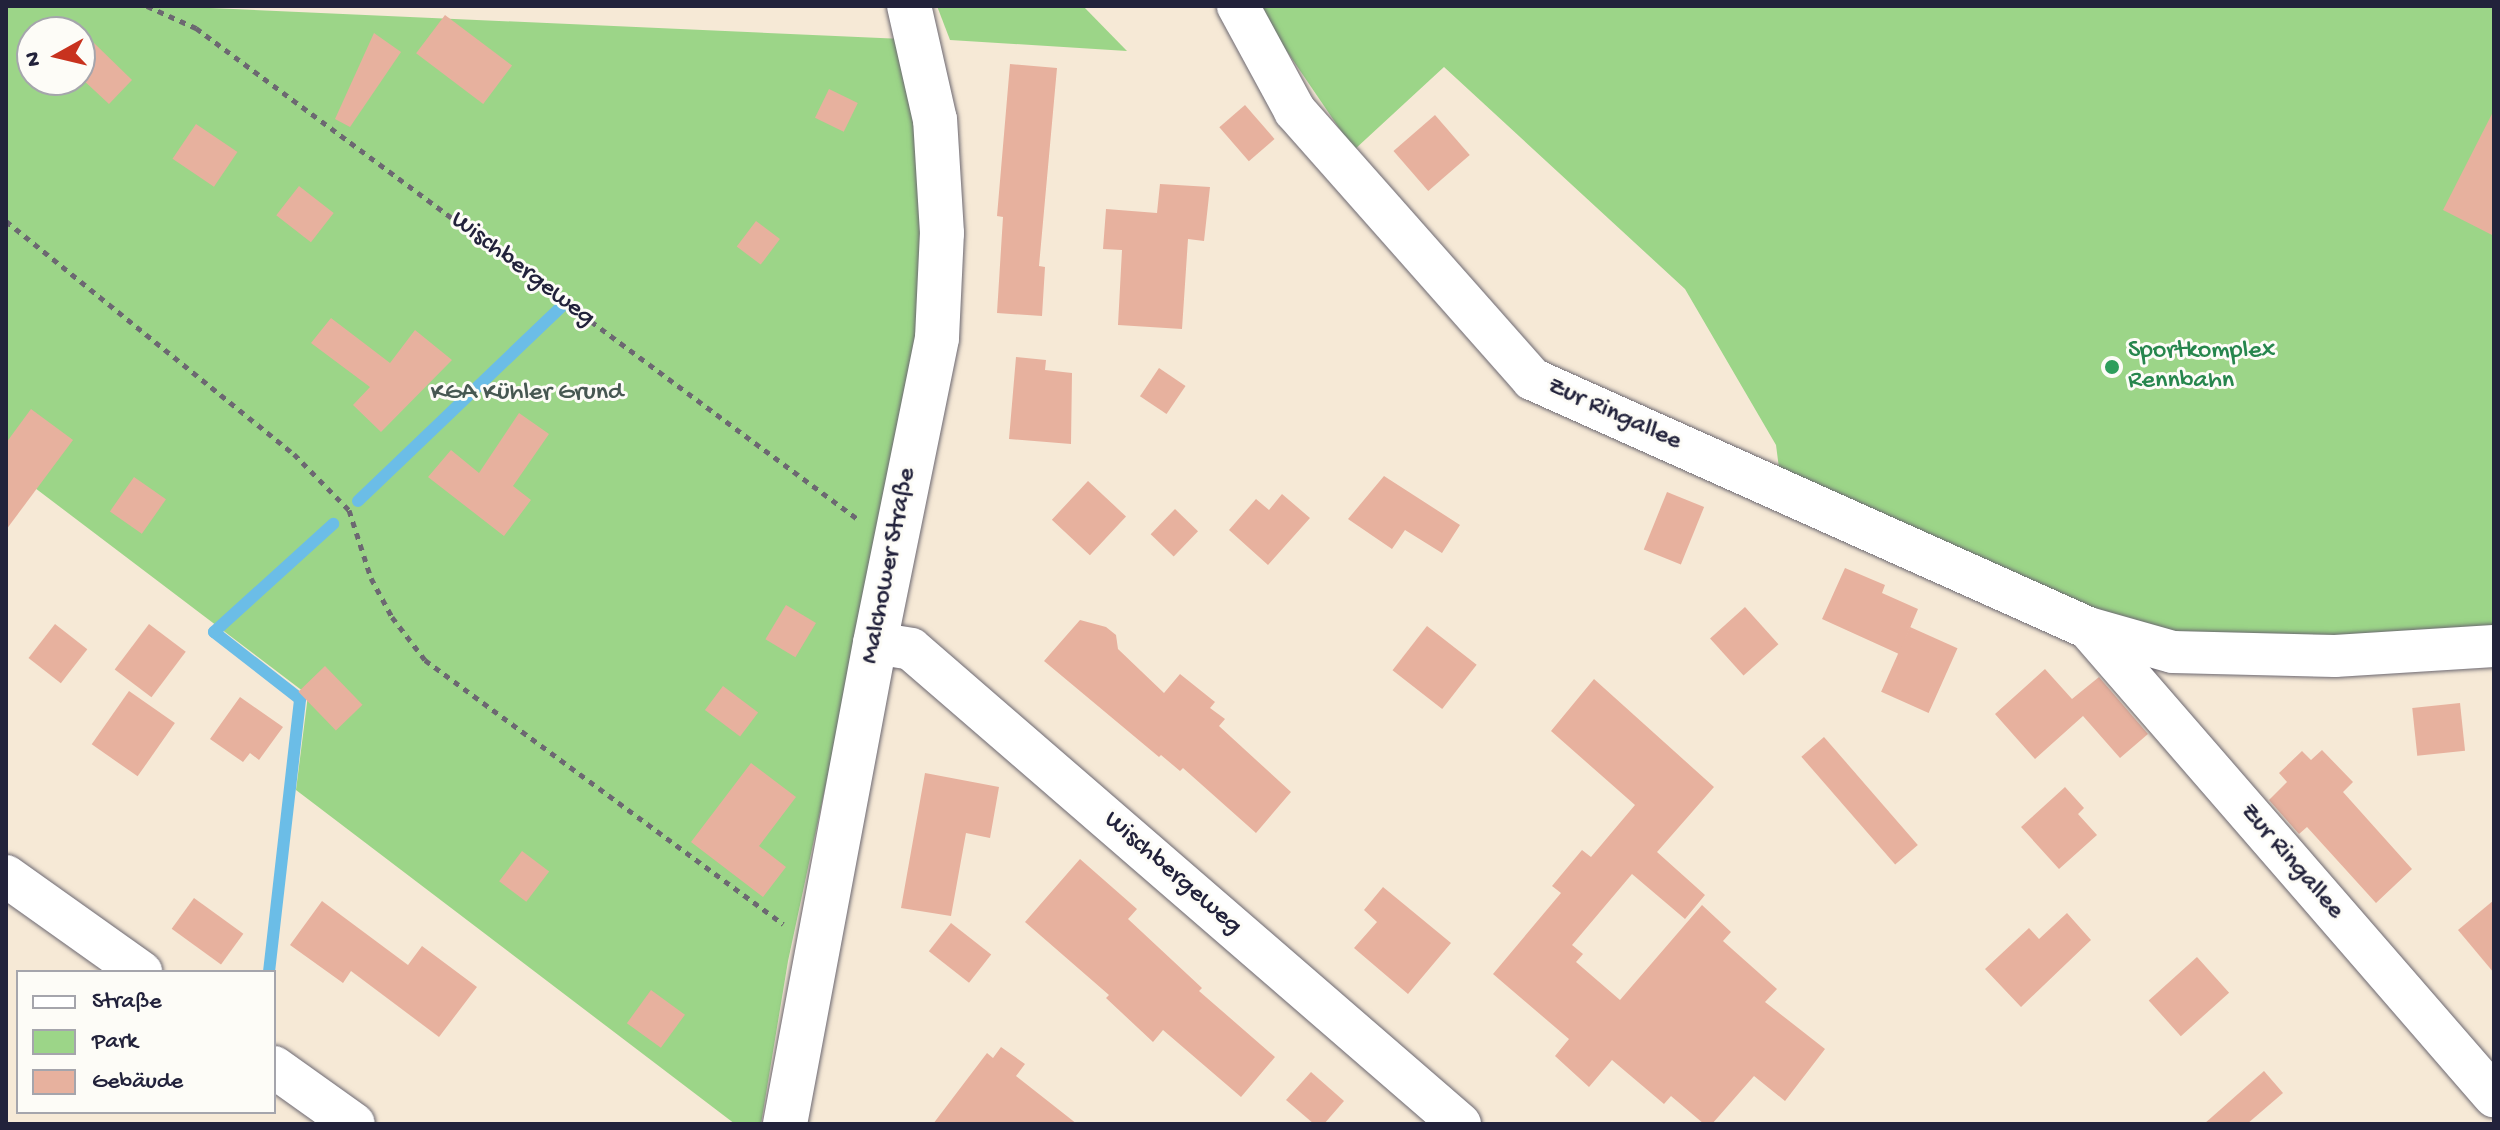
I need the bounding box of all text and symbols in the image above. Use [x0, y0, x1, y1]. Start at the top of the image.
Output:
north arrow [16, 16, 96, 96]
text: N [20, 50, 48, 68]
street label: Wischbergeweg [444, 205, 600, 335]
place label: Sportkomplex Rennbahn [2128, 336, 2275, 398]
marker: Sportkomplex Rennbahn [2103, 358, 2121, 376]
street label: Zur Ringallee [1542, 372, 1686, 458]
park label: KGA Kühler Grund [431, 378, 623, 410]
street label: Malchower Straße [856, 465, 924, 667]
street label: Zur Ringallee [2232, 798, 2350, 926]
street label: Wischbergeweg [1096, 805, 1248, 943]
legend [16, 970, 276, 1114]
text: Straße [92, 988, 162, 1017]
text: Park [92, 1028, 138, 1057]
text: Gebäude [92, 1068, 183, 1097]

